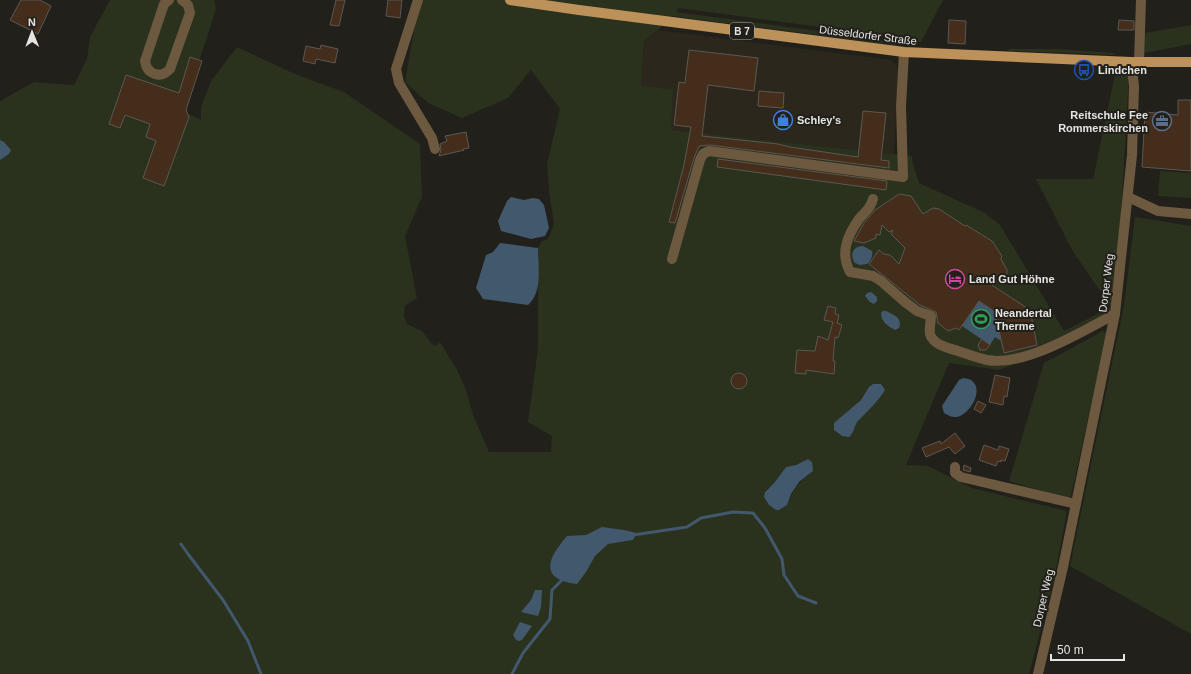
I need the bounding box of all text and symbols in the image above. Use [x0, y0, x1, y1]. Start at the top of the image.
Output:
north arrow [12, 12, 52, 52]
text: N [28, 16, 36, 28]
road number: B 7 [730, 23, 754, 39]
street label: Düsseldorfer Straße [818, 23, 918, 47]
bus stop icon: Lindchen [1073, 59, 1095, 81]
place label: Lindchen [1098, 64, 1147, 76]
shop icon: Schley's [772, 109, 794, 131]
place label: Reitschule Fee Rommerskirchen [1058, 109, 1148, 134]
office icon: Reitschule Fee Rommerskirchen [1151, 110, 1173, 132]
place label: Schley's [797, 114, 841, 126]
street label: Dorper Weg [1096, 253, 1116, 313]
hotel icon: Land Gut Höhne [944, 268, 966, 290]
place label: Land Gut Höhne [969, 273, 1055, 285]
place label: Neandertal Therme [995, 307, 1052, 332]
sports icon: Neandertal Therme [970, 308, 992, 330]
street label: Dorper Weg [1031, 568, 1055, 628]
scale bar [1051, 636, 1124, 662]
text: 50 m [1057, 643, 1084, 657]

